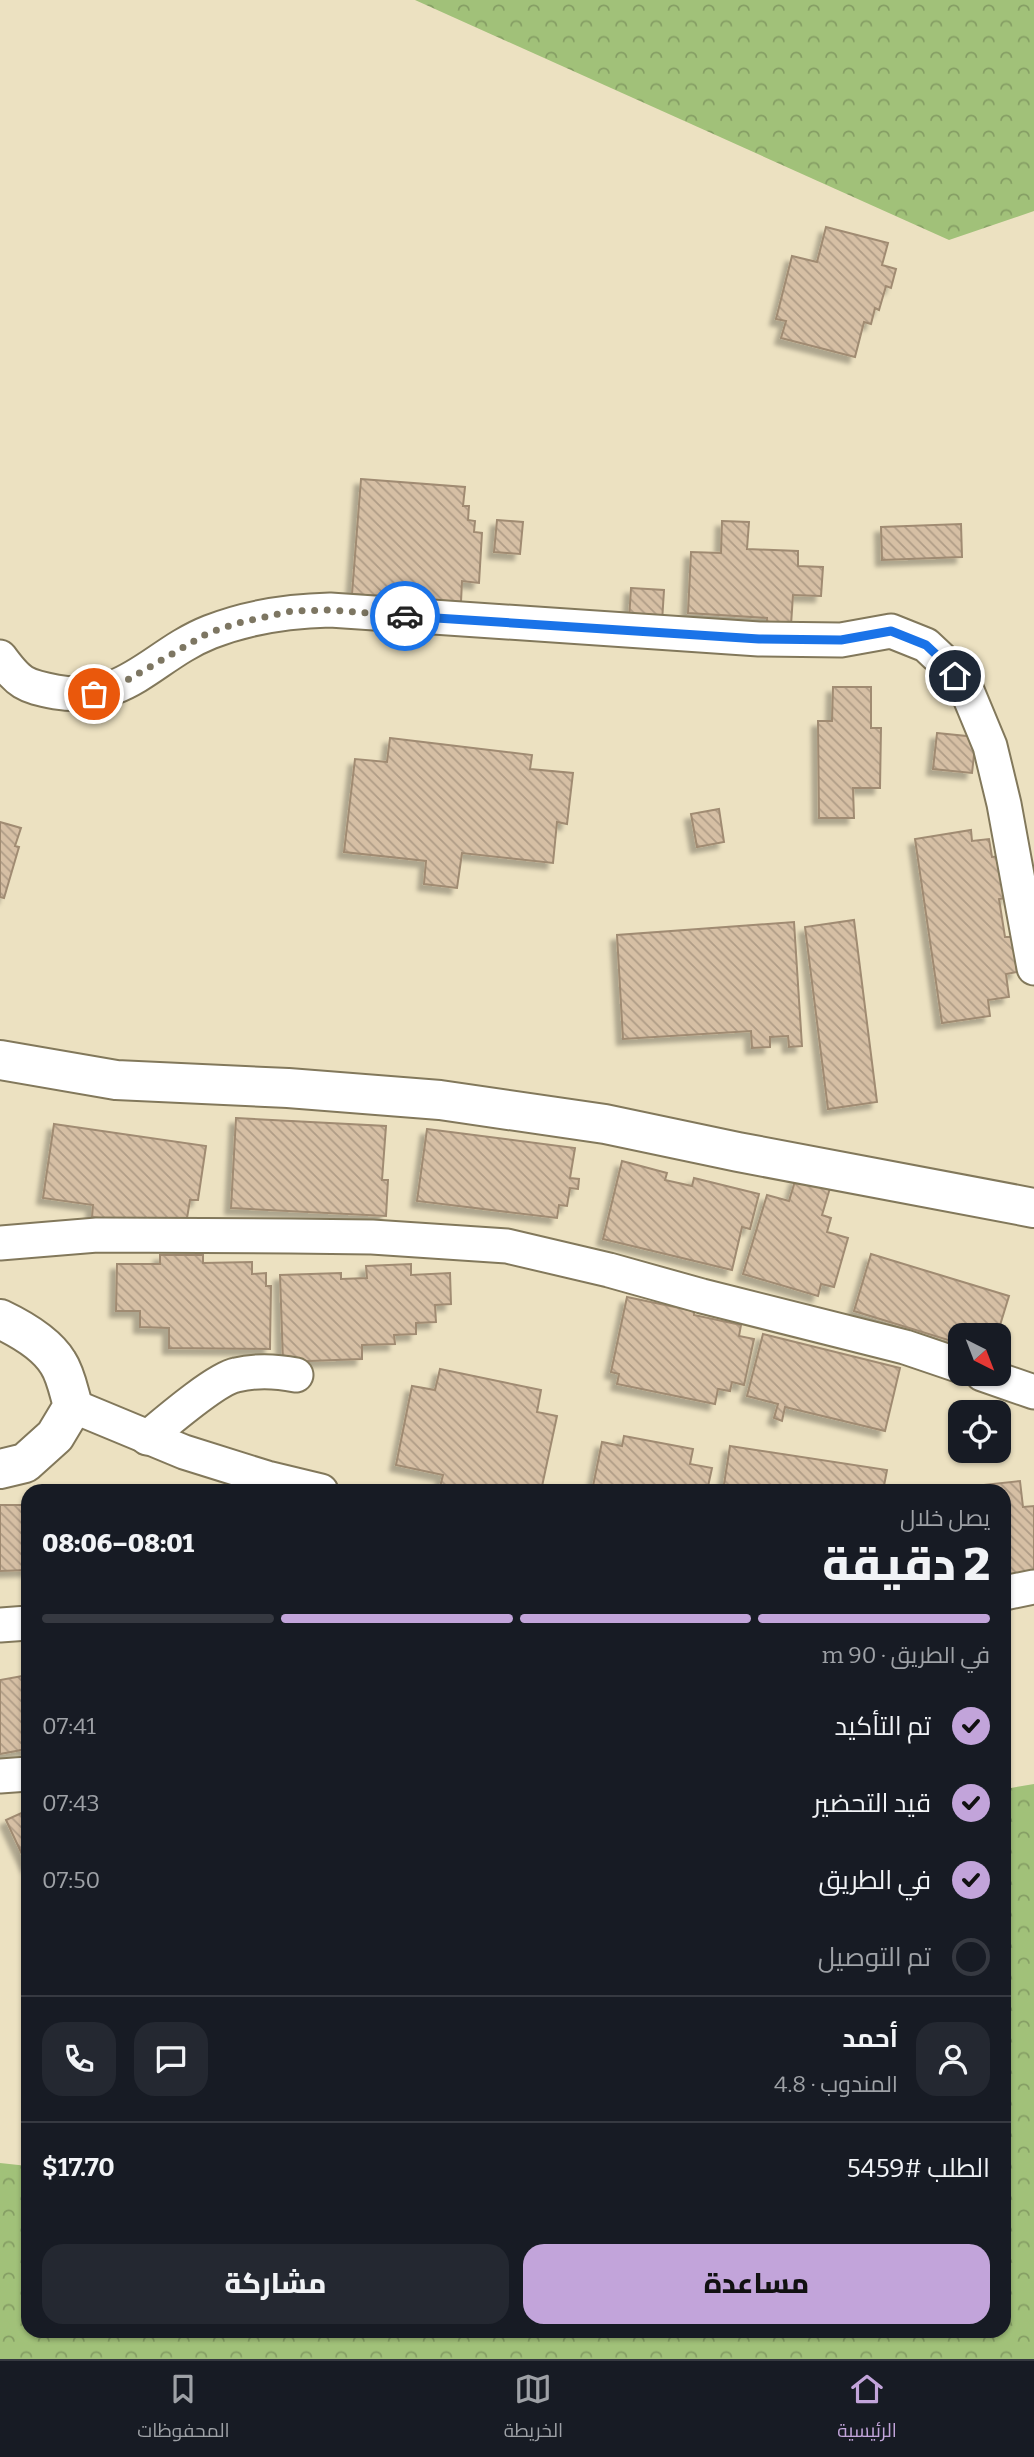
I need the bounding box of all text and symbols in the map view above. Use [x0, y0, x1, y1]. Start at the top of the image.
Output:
courier [370, 581, 440, 651]
icon: car [386, 597, 424, 635]
pin [925, 646, 985, 706]
icon: home [936, 657, 974, 695]
pin [64, 664, 124, 724]
icon: bag [75, 675, 113, 713]
north arrow [948, 1323, 1012, 1386]
map controls [948, 1323, 1011, 1463]
button: locate [948, 1400, 1011, 1463]
text: يصل خلال [900, 1504, 990, 1532]
text: 08:01–08:06 [42, 1528, 194, 1559]
text: 2 دقيقة [822, 1537, 990, 1592]
text: في الطريق · 90 m [822, 1641, 990, 1669]
icon: check [952, 1707, 990, 1745]
text: تم التأكيد [834, 1711, 931, 1742]
text: 07:41 [42, 1712, 96, 1740]
icon: check [952, 1784, 990, 1822]
text: قيد التحضير [813, 1788, 931, 1819]
text: 07:43 [42, 1789, 100, 1817]
icon: check [952, 1861, 990, 1899]
text: في الطريق [818, 1865, 931, 1896]
text: 07:50 [42, 1866, 100, 1894]
text: تم التوصيل [818, 1942, 931, 1973]
button: phone [42, 2022, 116, 2096]
button: chat [134, 2022, 208, 2096]
button: person [916, 2022, 990, 2096]
text: أحمد [842, 2023, 898, 2054]
text: المندوب · 4.8 [774, 2070, 898, 2098]
text: $17.70 [42, 2152, 115, 2183]
text: الطلب #5459 [847, 2153, 990, 2184]
button: مشاركة [42, 2244, 509, 2324]
button: مساعدة [523, 2244, 990, 2324]
tab: المحفوظات [137, 2370, 230, 2448]
tab: الخريطة [504, 2370, 563, 2448]
tab: الرئيسية [837, 2370, 897, 2448]

